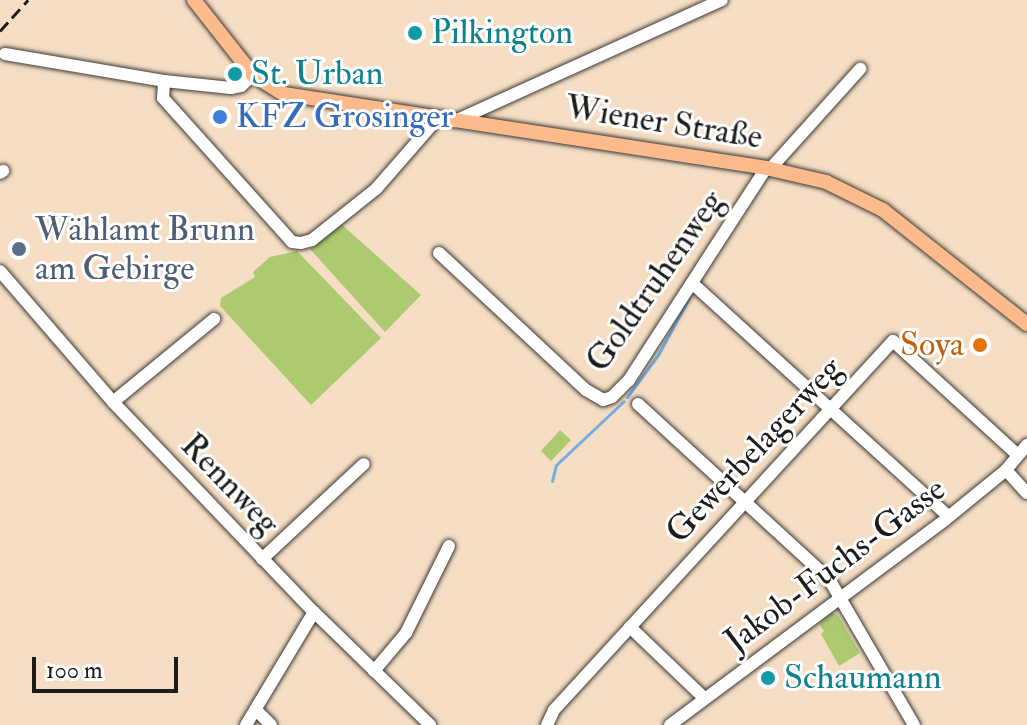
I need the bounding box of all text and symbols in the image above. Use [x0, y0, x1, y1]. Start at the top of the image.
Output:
place label: Pilkington [431, 13, 573, 53]
marker: Pilkington [406, 24, 424, 42]
place label: St. Urban [251, 54, 383, 94]
marker: St. Urban [226, 65, 244, 83]
street label: Wiener Straße [563, 86, 765, 158]
place label: KFZ Grosinger [236, 97, 453, 137]
marker: KFZ Grosinger [211, 108, 229, 126]
street label: Goldtruhenweg [577, 182, 733, 380]
place label: Wählamt Brunn am Gebirge [35, 209, 255, 288]
marker: Wählamt Brunn am Gebirge [10, 240, 28, 258]
place label: Soya [900, 325, 964, 365]
marker: Soya [971, 336, 989, 354]
street label: Gewerbelagerweg [657, 349, 851, 551]
street label: Rennweg [172, 425, 288, 543]
street label: Jakob-Fuchs-Gasse [717, 469, 953, 661]
scale bar [36, 641, 182, 691]
text: 100 m [46, 655, 103, 686]
place label: Schaumann [784, 658, 941, 698]
marker: Schaumann [759, 669, 777, 687]

